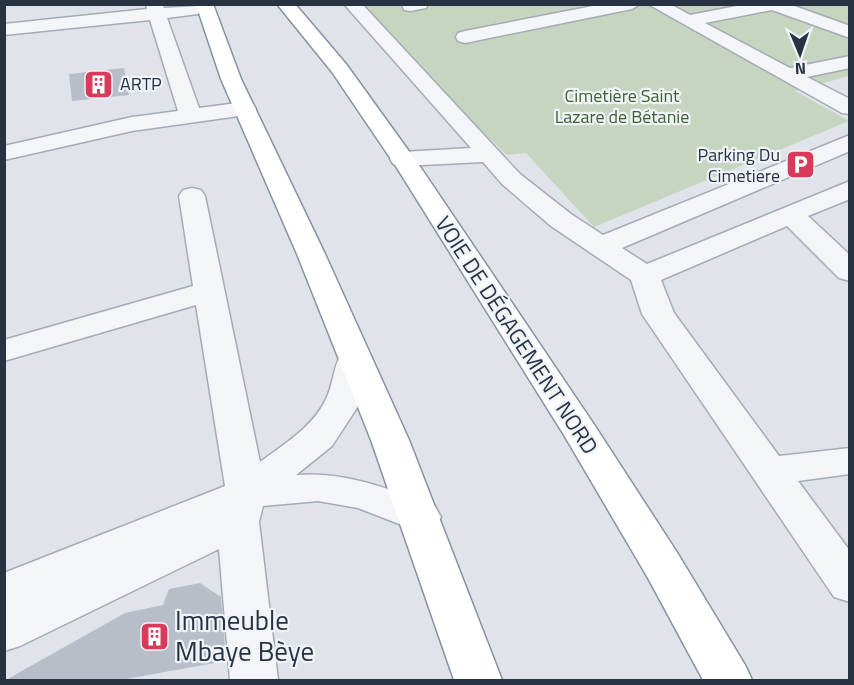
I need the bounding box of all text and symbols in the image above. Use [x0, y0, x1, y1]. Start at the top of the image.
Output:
north arrow [770, 24, 830, 84]
text: N [795, 57, 806, 81]
building icon: ARTP [83, 68, 115, 100]
place label: ARTP [120, 70, 162, 97]
park label: Cimetière Saint Lazare de Bétanie [555, 82, 689, 130]
place label: Parking Du Cimetiere [698, 141, 780, 189]
parking icon: Parking Du Cimetiere [785, 149, 817, 181]
street label: VOIE DE DÉGAGEMENT NORD [427, 209, 607, 461]
place label: Immeuble Mbaye Bèye [175, 599, 314, 671]
building icon: Immeuble Mbaye Bèye [138, 621, 170, 653]

